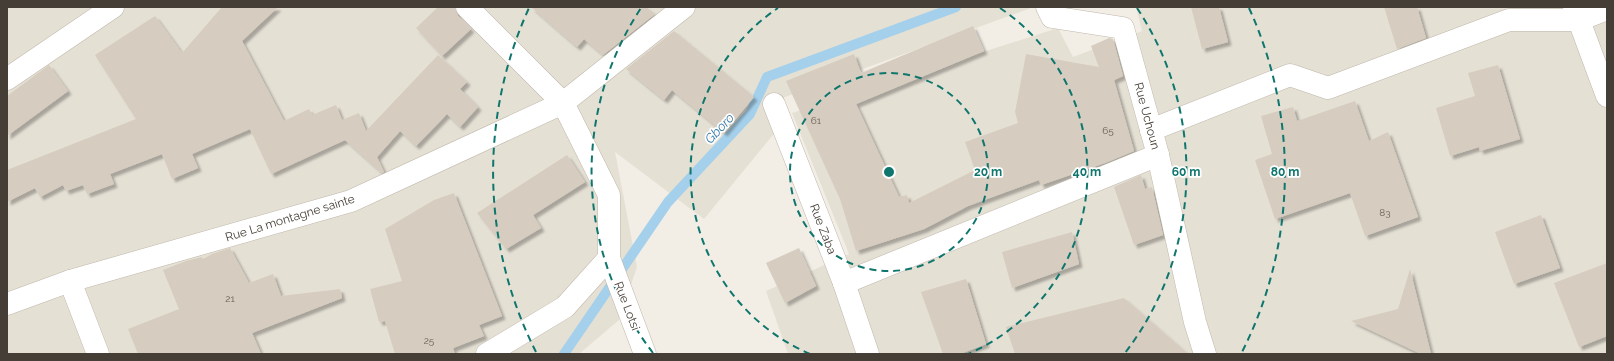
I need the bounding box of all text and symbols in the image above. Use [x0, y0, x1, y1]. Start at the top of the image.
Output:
street label: Rue Uchoun [1131, 81, 1163, 151]
water label: Gboro [702, 110, 737, 147]
house number: 61 [811, 115, 822, 126]
house number: 65 [1102, 125, 1114, 136]
centre of rings [882, 165, 896, 179]
text: 20 m [974, 165, 1002, 179]
text: 40 m [1073, 165, 1101, 179]
text: 60 m [1172, 165, 1200, 179]
text: 80 m [1271, 165, 1299, 179]
street label: Rue La montagne sainte [224, 192, 356, 244]
street label: Rue Zaba [807, 202, 839, 256]
house number: 83 [1379, 207, 1391, 218]
street label: Rue Lotsi [611, 280, 643, 332]
house number: 21 [225, 293, 235, 304]
house number: 25 [424, 335, 435, 346]

